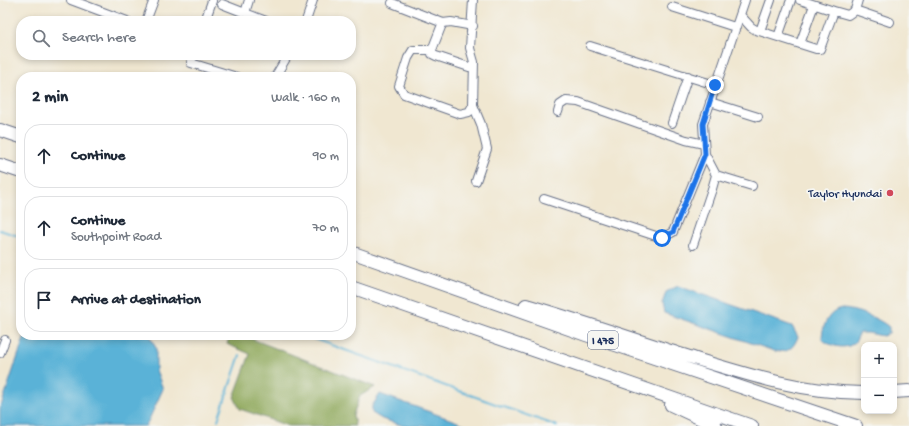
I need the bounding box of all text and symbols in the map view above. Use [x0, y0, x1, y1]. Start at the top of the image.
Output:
search box [16, 16, 356, 60]
icon: search [30, 27, 52, 49]
text: Search here [62, 29, 136, 47]
route end [706, 76, 724, 94]
text: 2 min [32, 88, 68, 108]
text: Walk · 160 m [271, 91, 340, 106]
icon: ahead [33, 145, 55, 167]
text: Continue [71, 147, 125, 165]
text: 90 m [313, 149, 339, 164]
place label: Taylor Hyundai [807, 188, 882, 202]
marker: Taylor Hyundai [885, 188, 895, 198]
text: Continue [71, 212, 125, 230]
icon: ahead [33, 217, 55, 239]
text: 70 m [313, 221, 339, 236]
route start [653, 229, 671, 247]
text: Southpoint Road [71, 230, 161, 245]
icon: arrive [33, 289, 55, 311]
text: Arrive at destination [71, 291, 201, 309]
road number: I 475 [588, 331, 618, 349]
map controls [861, 342, 897, 414]
button: + [861, 342, 897, 378]
button: − [861, 378, 897, 414]

